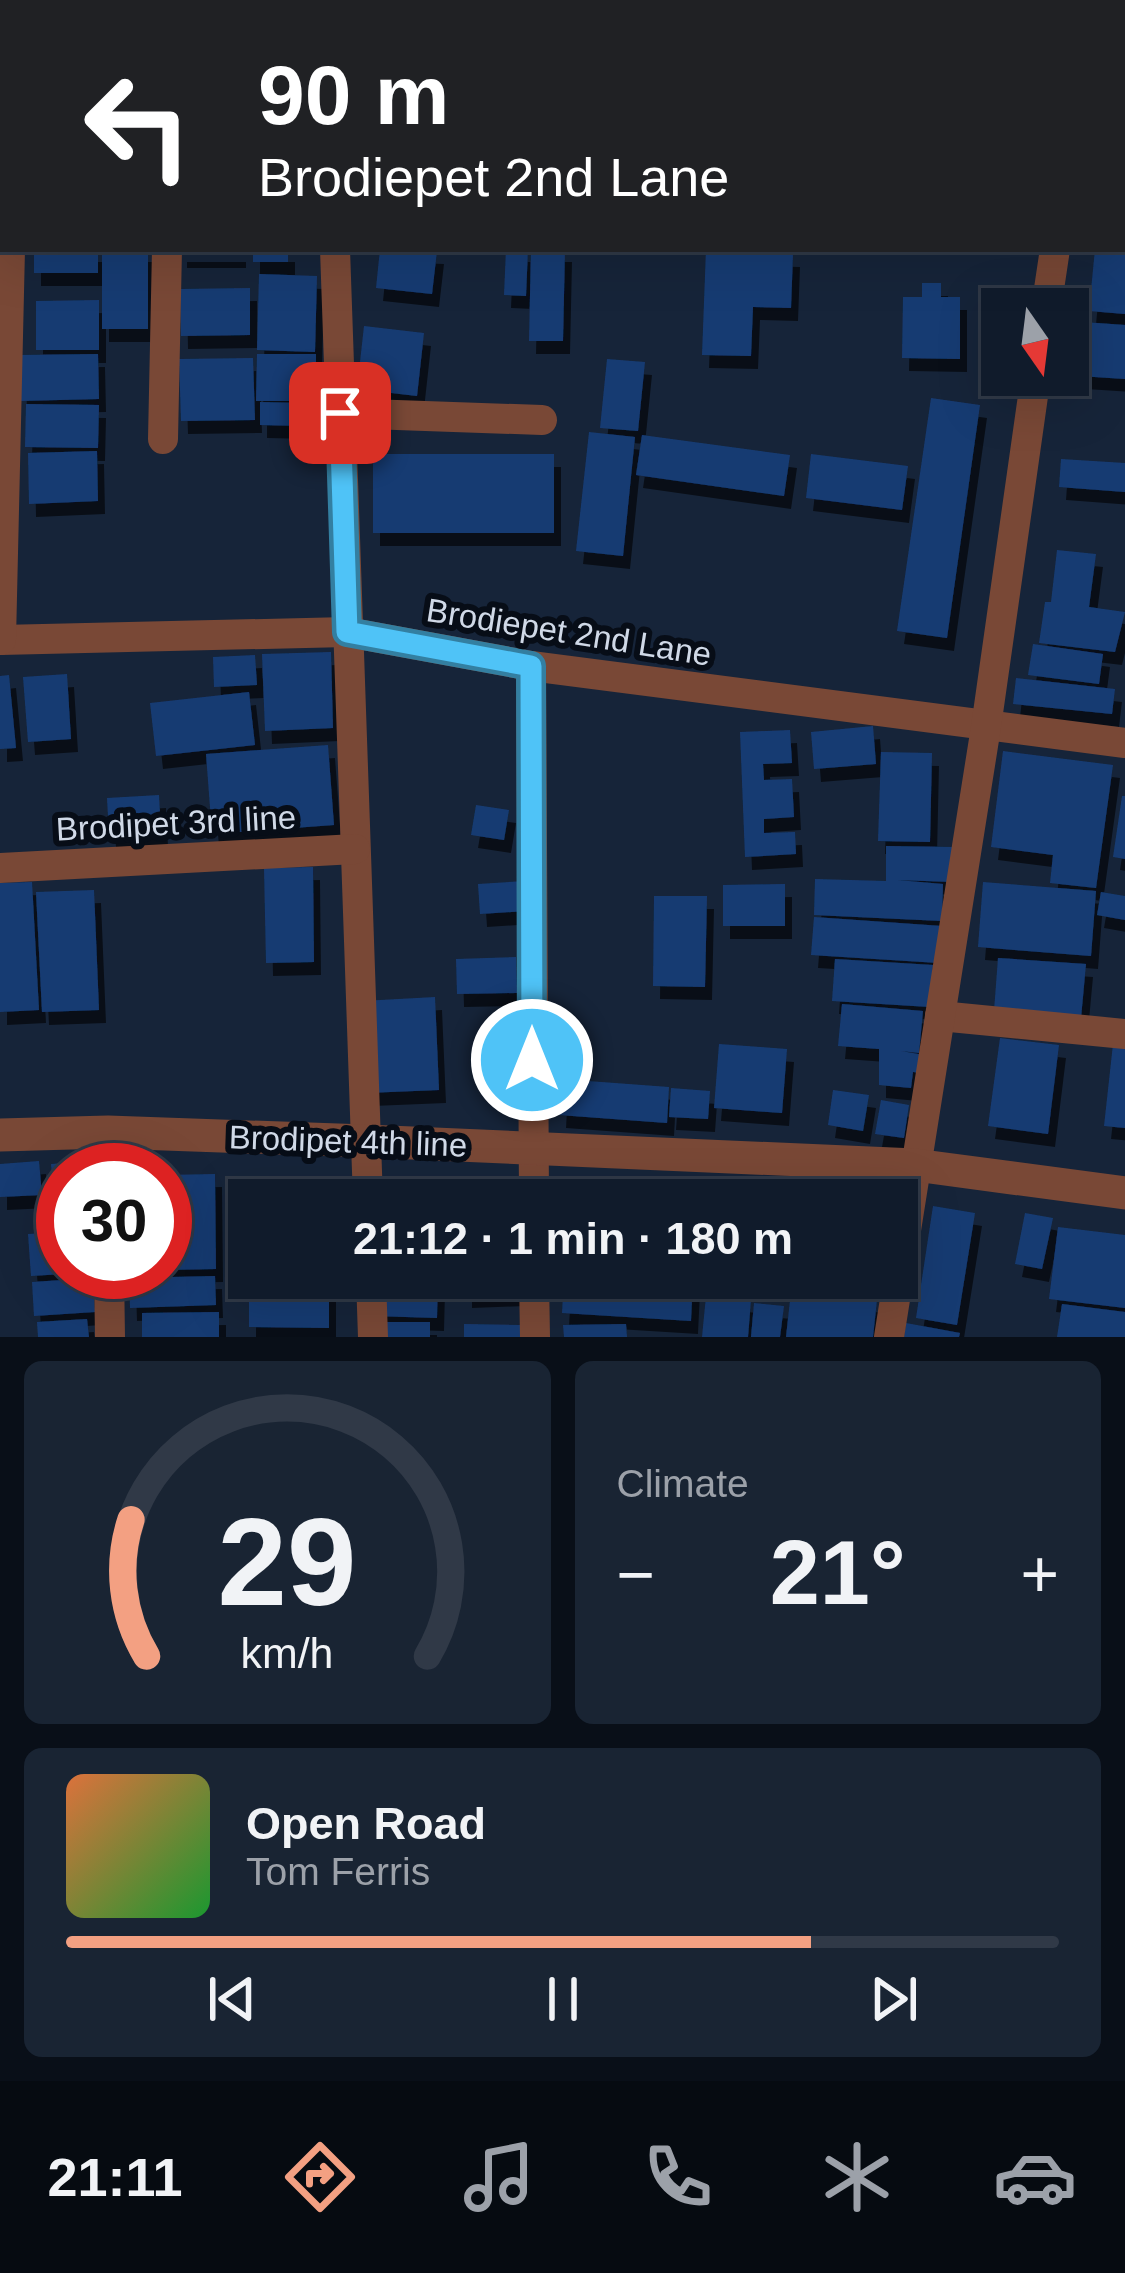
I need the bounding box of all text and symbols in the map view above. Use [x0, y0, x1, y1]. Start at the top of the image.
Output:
icon: left [60, 48, 216, 204]
text: 90 m [258, 48, 449, 142]
text: Brodiepet 2nd Lane [258, 147, 729, 207]
north arrow [981, 288, 1089, 396]
map controls [981, 288, 1089, 396]
pin [289, 362, 391, 464]
icon: arrive [307, 380, 373, 446]
street label: Brodiepet 2nd Lane [424, 591, 714, 673]
street label: Brodipet 3rd line [55, 798, 297, 848]
position arrow [469, 997, 595, 1123]
street label: Brodipet 4th line [228, 1118, 468, 1164]
speed limit sign: 30 [36, 1143, 192, 1299]
text: 21:12 · 1 min · 180 m [353, 1213, 793, 1264]
text: Climate [617, 1462, 749, 1505]
text: 29 [218, 1492, 357, 1631]
text: 21° [770, 1523, 906, 1623]
text: − [617, 1537, 655, 1611]
text: + [1020, 1537, 1059, 1611]
text: km/h [241, 1628, 334, 1676]
text: Open Road [246, 1798, 486, 1849]
text: Tom Ferris [246, 1850, 430, 1893]
icon: previous [199, 1966, 265, 2032]
icon: pause [530, 1966, 596, 2032]
icon: next [861, 1966, 927, 2032]
icon: directions [278, 2135, 362, 2219]
icon: music [457, 2135, 541, 2219]
icon: phone [636, 2135, 720, 2219]
icon: climate [815, 2135, 899, 2219]
icon: car [993, 2135, 1077, 2219]
text: 21:11 [47, 2147, 183, 2207]

